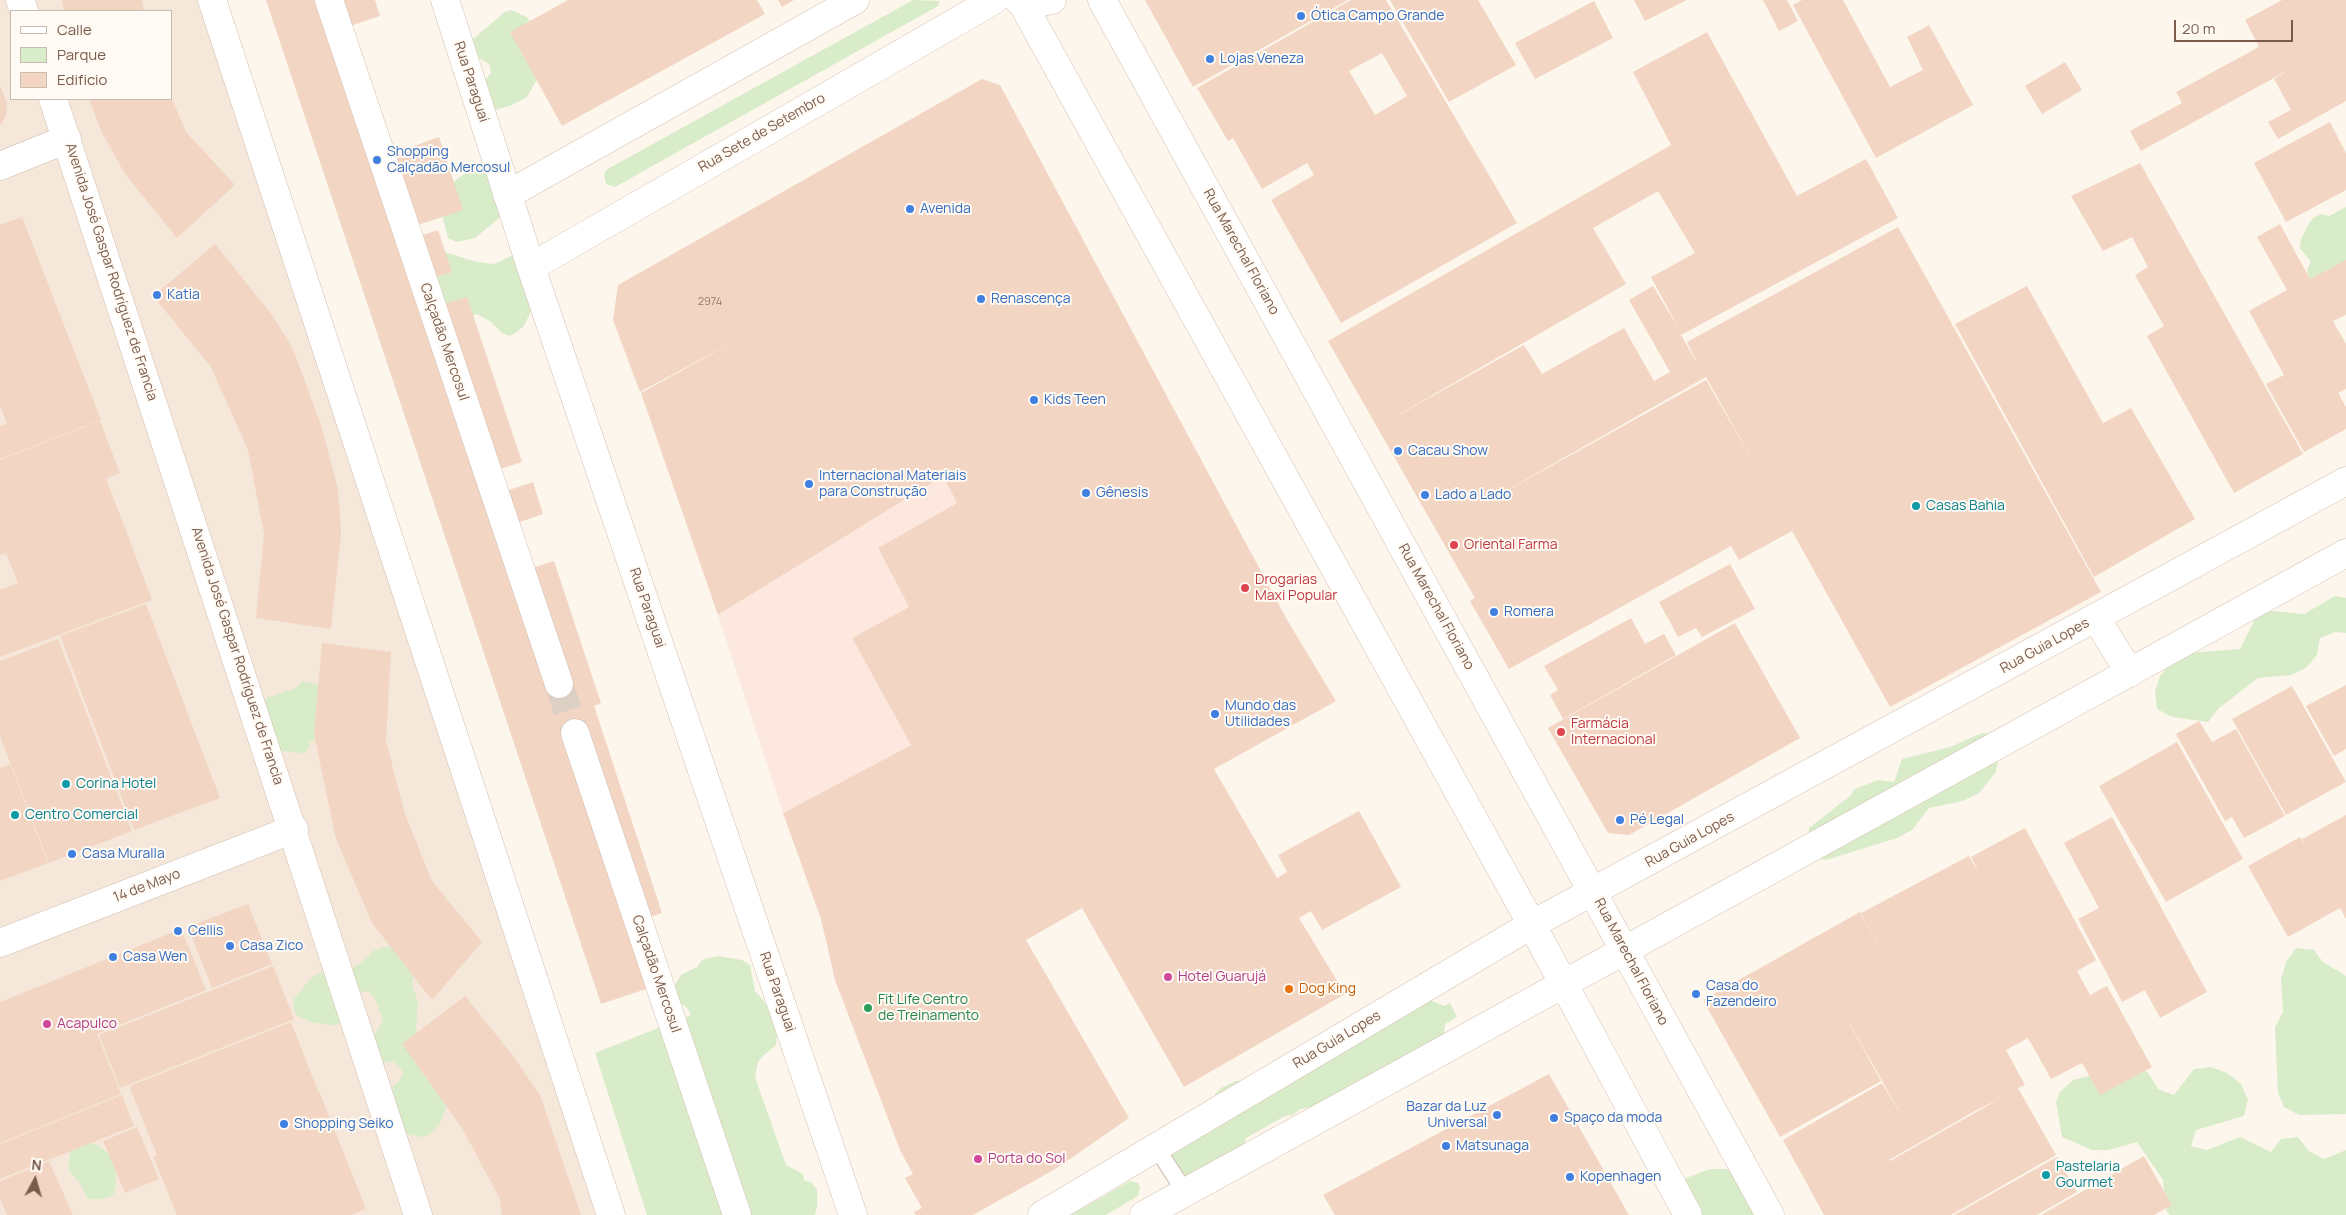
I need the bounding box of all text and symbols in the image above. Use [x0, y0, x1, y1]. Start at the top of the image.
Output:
place label: Ótica Campo Grande [1311, 8, 1444, 24]
legend [10, 10, 172, 100]
marker: Ótica Campo Grande [1295, 10, 1307, 22]
scale bar [2176, 10, 2295, 42]
text: 20 m [2182, 18, 2215, 39]
text: Calle [57, 19, 92, 40]
street label: Rua Paraguai [450, 40, 492, 124]
text: Parque [57, 44, 106, 65]
place label: Lojas Veneza [1220, 51, 1304, 67]
marker: Lojas Veneza [1204, 53, 1216, 65]
text: Edificio [57, 69, 107, 90]
street label: Rua Sete de Setembro [696, 90, 828, 176]
street label: Avenida José Gaspar Rodríguez de Francia [61, 141, 161, 403]
place label: Shopping Calçadão Mercosul [387, 144, 510, 176]
marker: Shopping Calçadão Mercosul [371, 154, 383, 166]
street label: Rua Marechal Floriano [1199, 186, 1283, 318]
place label: Avenida [920, 201, 971, 217]
marker: Avenida [904, 203, 916, 215]
street label: Calçadão Mercosul [416, 281, 472, 403]
place label: Katia [167, 287, 200, 303]
marker: Katia [151, 289, 163, 301]
place label: Renascença [991, 291, 1071, 307]
marker: Renascença [975, 293, 987, 305]
house number: 2974 [698, 295, 722, 309]
place label: Kids Teen [1044, 392, 1106, 408]
marker: Kids Teen [1028, 394, 1040, 406]
place label: Cacau Show [1408, 443, 1488, 459]
marker: Cacau Show [1392, 445, 1404, 457]
place label: Internacional Materiais para Construção [819, 468, 966, 501]
marker: Internacional Materiais para Construção [803, 478, 815, 490]
place label: Gênesis [1096, 485, 1148, 501]
marker: Gênesis [1080, 487, 1092, 499]
place label: Lado a Lado [1435, 487, 1511, 503]
marker: Lado a Lado [1419, 489, 1431, 501]
place label: Casas Bahia [1926, 498, 2005, 514]
marker: Casas Bahia [1910, 500, 1922, 512]
street label: Avenida José Gaspar Rodríguez de Francia [187, 525, 287, 787]
place label: Oriental Farma [1464, 537, 1557, 553]
marker: Oriental Farma [1448, 539, 1460, 551]
street label: Rua Marechal Floriano [1394, 541, 1478, 673]
street label: Rua Paraguai [625, 566, 669, 650]
place label: Drogarias Maxi Popular [1255, 572, 1337, 604]
marker: Drogarias Maxi Popular [1239, 582, 1251, 594]
place label: Romera [1504, 604, 1554, 620]
marker: Romera [1488, 606, 1500, 618]
street label: Rua Guia Lopes [1998, 615, 2092, 677]
place label: Mundo das Utilidades [1225, 698, 1296, 730]
marker: Mundo das Utilidades [1209, 708, 1221, 720]
place label: Farmácia Internacional [1571, 716, 1656, 749]
marker: Farmácia Internacional [1555, 726, 1567, 738]
place label: Corina Hotel [76, 776, 156, 792]
marker: Corina Hotel [60, 778, 72, 790]
place label: Centro Comercial [25, 807, 138, 823]
marker: Centro Comercial [9, 809, 21, 821]
street label: Rua Guia Lopes [1643, 809, 1737, 871]
place label: Pé Legal [1630, 812, 1684, 828]
marker: Pé Legal [1614, 814, 1626, 826]
place label: Casa Muralla [82, 846, 165, 862]
marker: Casa Muralla [66, 848, 78, 860]
street label: 14 de Mayo [111, 866, 183, 906]
street label: Rua Marechal Floriano [1590, 896, 1672, 1028]
street label: Calçadão Mercosul [628, 913, 684, 1035]
place label: Cellis [188, 923, 223, 939]
marker: Cellis [172, 925, 184, 937]
place label: Casa Zico [240, 938, 303, 954]
marker: Casa Zico [224, 940, 236, 952]
place label: Casa Wen [123, 949, 187, 965]
street label: Rua Paraguai [755, 950, 799, 1034]
marker: Casa Wen [107, 951, 119, 963]
place label: Hotel Guarujá [1178, 969, 1266, 985]
marker: Hotel Guarujá [1162, 971, 1174, 983]
place label: Casa do Fazendeiro [1706, 978, 1777, 1010]
place label: Dog King [1299, 981, 1356, 997]
marker: Dog King [1283, 983, 1295, 995]
marker: Casa do Fazendeiro [1690, 988, 1702, 1000]
place label: Fit Life Centro de Treinamento [878, 992, 979, 1024]
marker: Fit Life Centro de Treinamento [862, 1002, 874, 1014]
street label: Rua Guia Lopes [1290, 1007, 1384, 1073]
place label: Acapulco [57, 1016, 117, 1032]
marker: Acapulco [41, 1018, 53, 1030]
place label: Bazar da Luz Universal [1406, 1099, 1487, 1132]
marker: Bazar da Luz Universal [1491, 1109, 1503, 1121]
place label: Spaço da moda [1564, 1110, 1662, 1126]
marker: Spaço da moda [1548, 1112, 1560, 1124]
place label: Shopping Seiko [294, 1116, 394, 1132]
marker: Shopping Seiko [278, 1118, 290, 1130]
place label: Matsunaga [1456, 1138, 1529, 1154]
marker: Matsunaga [1440, 1140, 1452, 1152]
place label: Porta do Sol [988, 1151, 1065, 1167]
marker: Porta do Sol [972, 1153, 984, 1165]
north arrow [10, 1155, 60, 1205]
text: N [31, 1155, 43, 1175]
place label: Pastelaria Gourmet [2056, 1159, 2120, 1192]
place label: Kopenhagen [1580, 1169, 1661, 1185]
marker: Pastelaria Gourmet [2040, 1169, 2052, 1181]
marker: Kopenhagen [1564, 1171, 1576, 1183]

